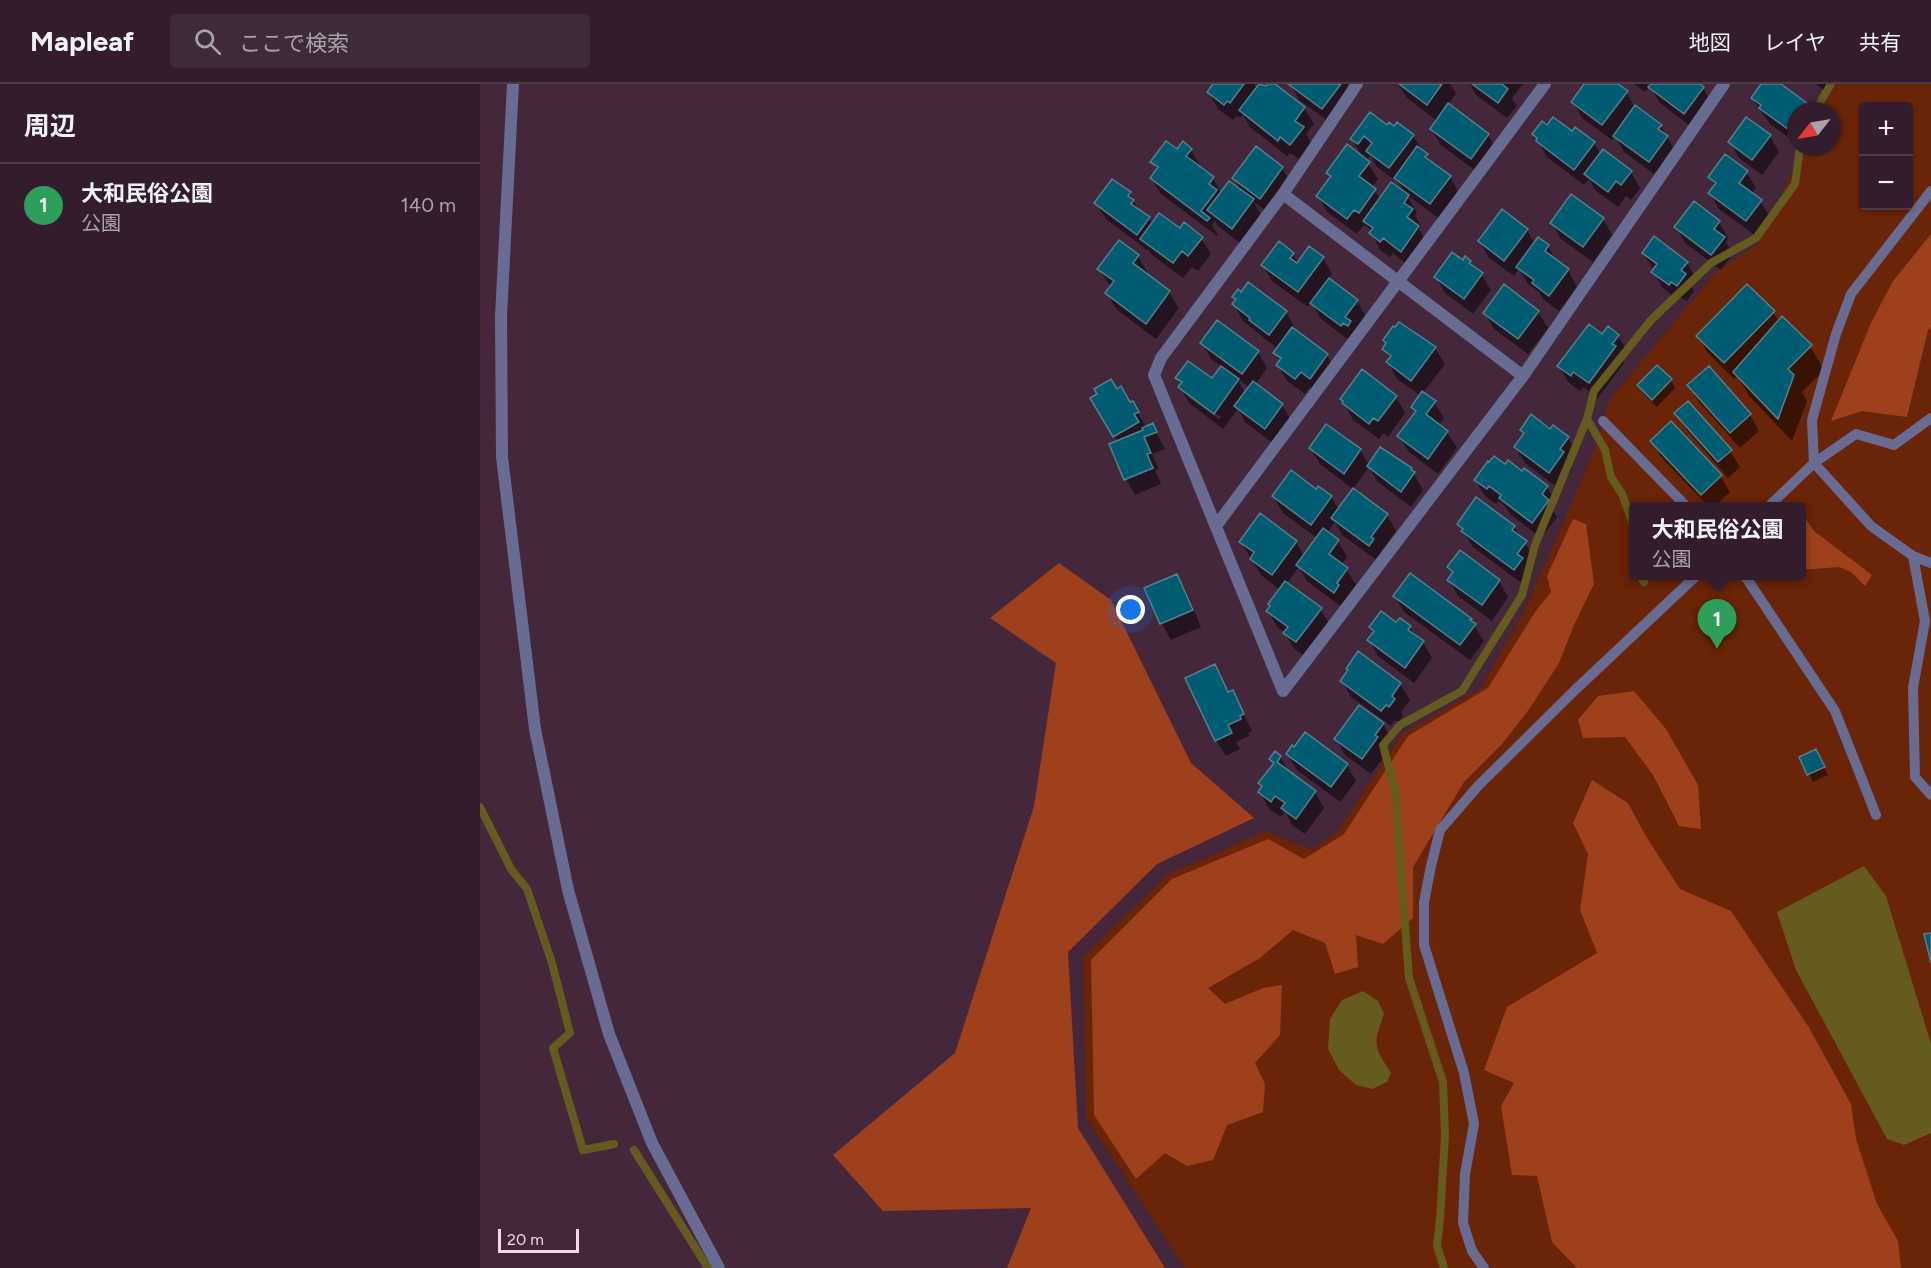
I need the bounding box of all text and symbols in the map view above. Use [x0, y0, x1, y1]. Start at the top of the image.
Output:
search box [170, 14, 590, 68]
text: Mapleaf [30, 24, 134, 58]
icon: search [191, 25, 224, 58]
text: ここで検索 [239, 30, 349, 57]
text: 地図 [1689, 30, 1731, 55]
text: レイヤ [1764, 30, 1826, 55]
text: 共有 [1859, 30, 1901, 55]
north arrow [1787, 102, 1841, 156]
map controls [1859, 102, 1913, 210]
button: + [1859, 102, 1913, 156]
text: 周辺 [24, 110, 76, 142]
button: − [1859, 156, 1913, 210]
text: 大和民俗公園 [81, 180, 213, 207]
text: 1 [39, 193, 48, 217]
text: 140 m [401, 193, 456, 217]
text: 公園 [81, 211, 121, 235]
popup [1629, 502, 1806, 580]
text: 大和民俗公園 [1651, 516, 1784, 543]
text: 公園 [1651, 547, 1691, 571]
your location [1116, 595, 1145, 624]
pin: 1 [1698, 600, 1736, 649]
scale bar [498, 1226, 579, 1254]
text: 20 m [507, 1230, 544, 1249]

